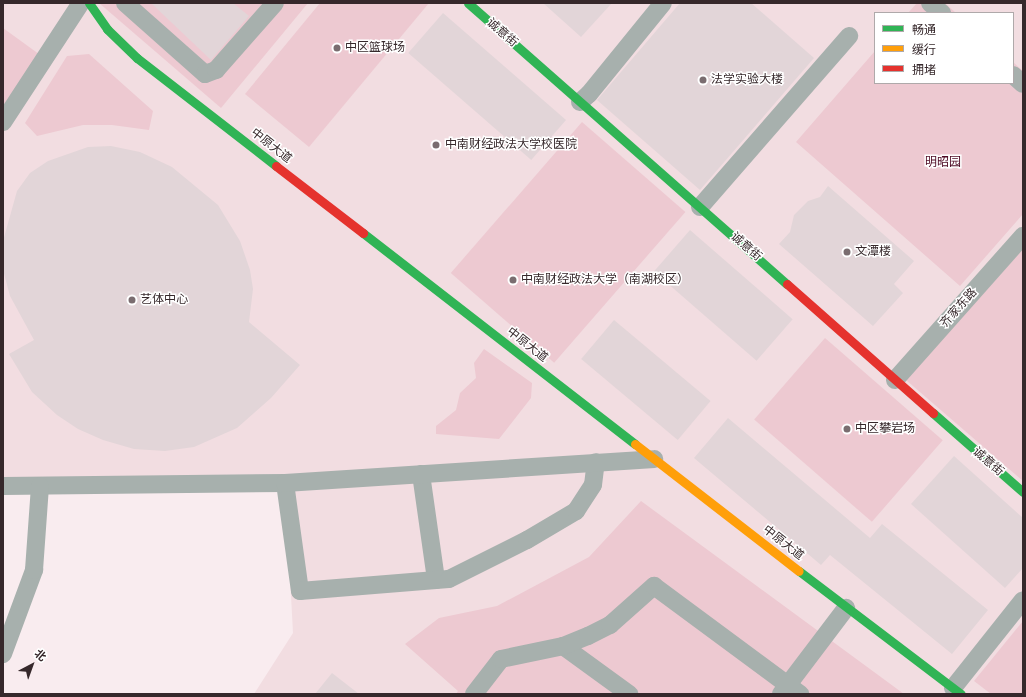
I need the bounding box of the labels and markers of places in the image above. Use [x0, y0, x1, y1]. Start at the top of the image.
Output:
place label: 中区篮球场 [345, 41, 405, 55]
marker: 中区篮球场 [332, 43, 342, 53]
place label: 法学实验大楼 [711, 73, 783, 87]
marker: 法学实验大楼 [698, 75, 708, 85]
place label: 中南财经政法大学校医院 [445, 138, 577, 152]
marker: 中南财经政法大学校医院 [430, 139, 442, 151]
place label: 文潭楼 [855, 245, 891, 259]
marker: 文潭楼 [842, 247, 852, 257]
place label: 中南财经政法大学（南湖校区） [521, 273, 689, 287]
marker: 中南财经政法大学（南湖校区） [508, 275, 518, 285]
place label: 艺体中心 [140, 293, 188, 307]
marker: 艺体中心 [127, 295, 137, 305]
place label: 中区攀岩场 [855, 422, 915, 436]
marker: 中区攀岩场 [842, 424, 852, 434]

